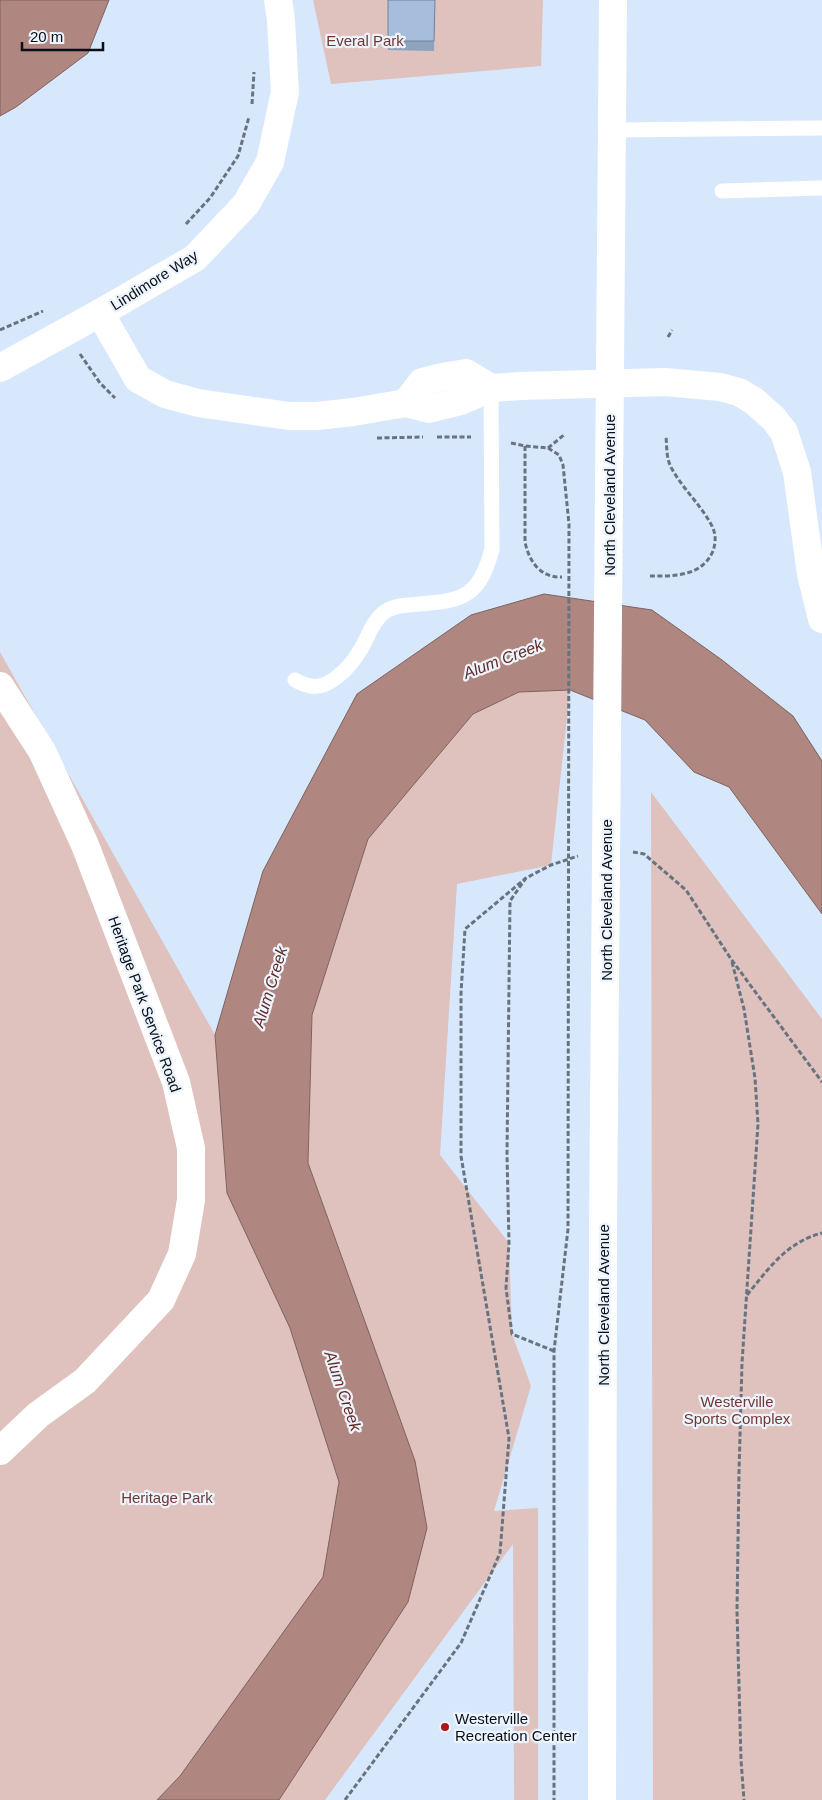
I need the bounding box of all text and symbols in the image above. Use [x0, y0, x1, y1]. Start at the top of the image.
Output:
scale bar [22, 20, 104, 52]
text: 20 m [30, 28, 63, 45]
park label: Everal Park [326, 32, 404, 49]
street label: Lindimore Way [107, 246, 201, 314]
street label: North Cleveland Avenue [601, 414, 618, 576]
water label: Alum Creek [460, 636, 546, 682]
street label: North Cleveland Avenue [598, 819, 615, 981]
street label: Heritage Park Service Road [105, 914, 185, 1094]
water label: Alum Creek [249, 944, 291, 1030]
street label: North Cleveland Avenue [595, 1224, 612, 1386]
water label: Alum Creek [321, 1348, 365, 1434]
park label: Westerville Sports Complex [684, 1393, 791, 1427]
park label: Heritage Park [121, 1489, 213, 1506]
place label: Westerville Recreation Center [455, 1710, 577, 1744]
marker: Westerville Recreation Center [439, 1721, 451, 1733]

